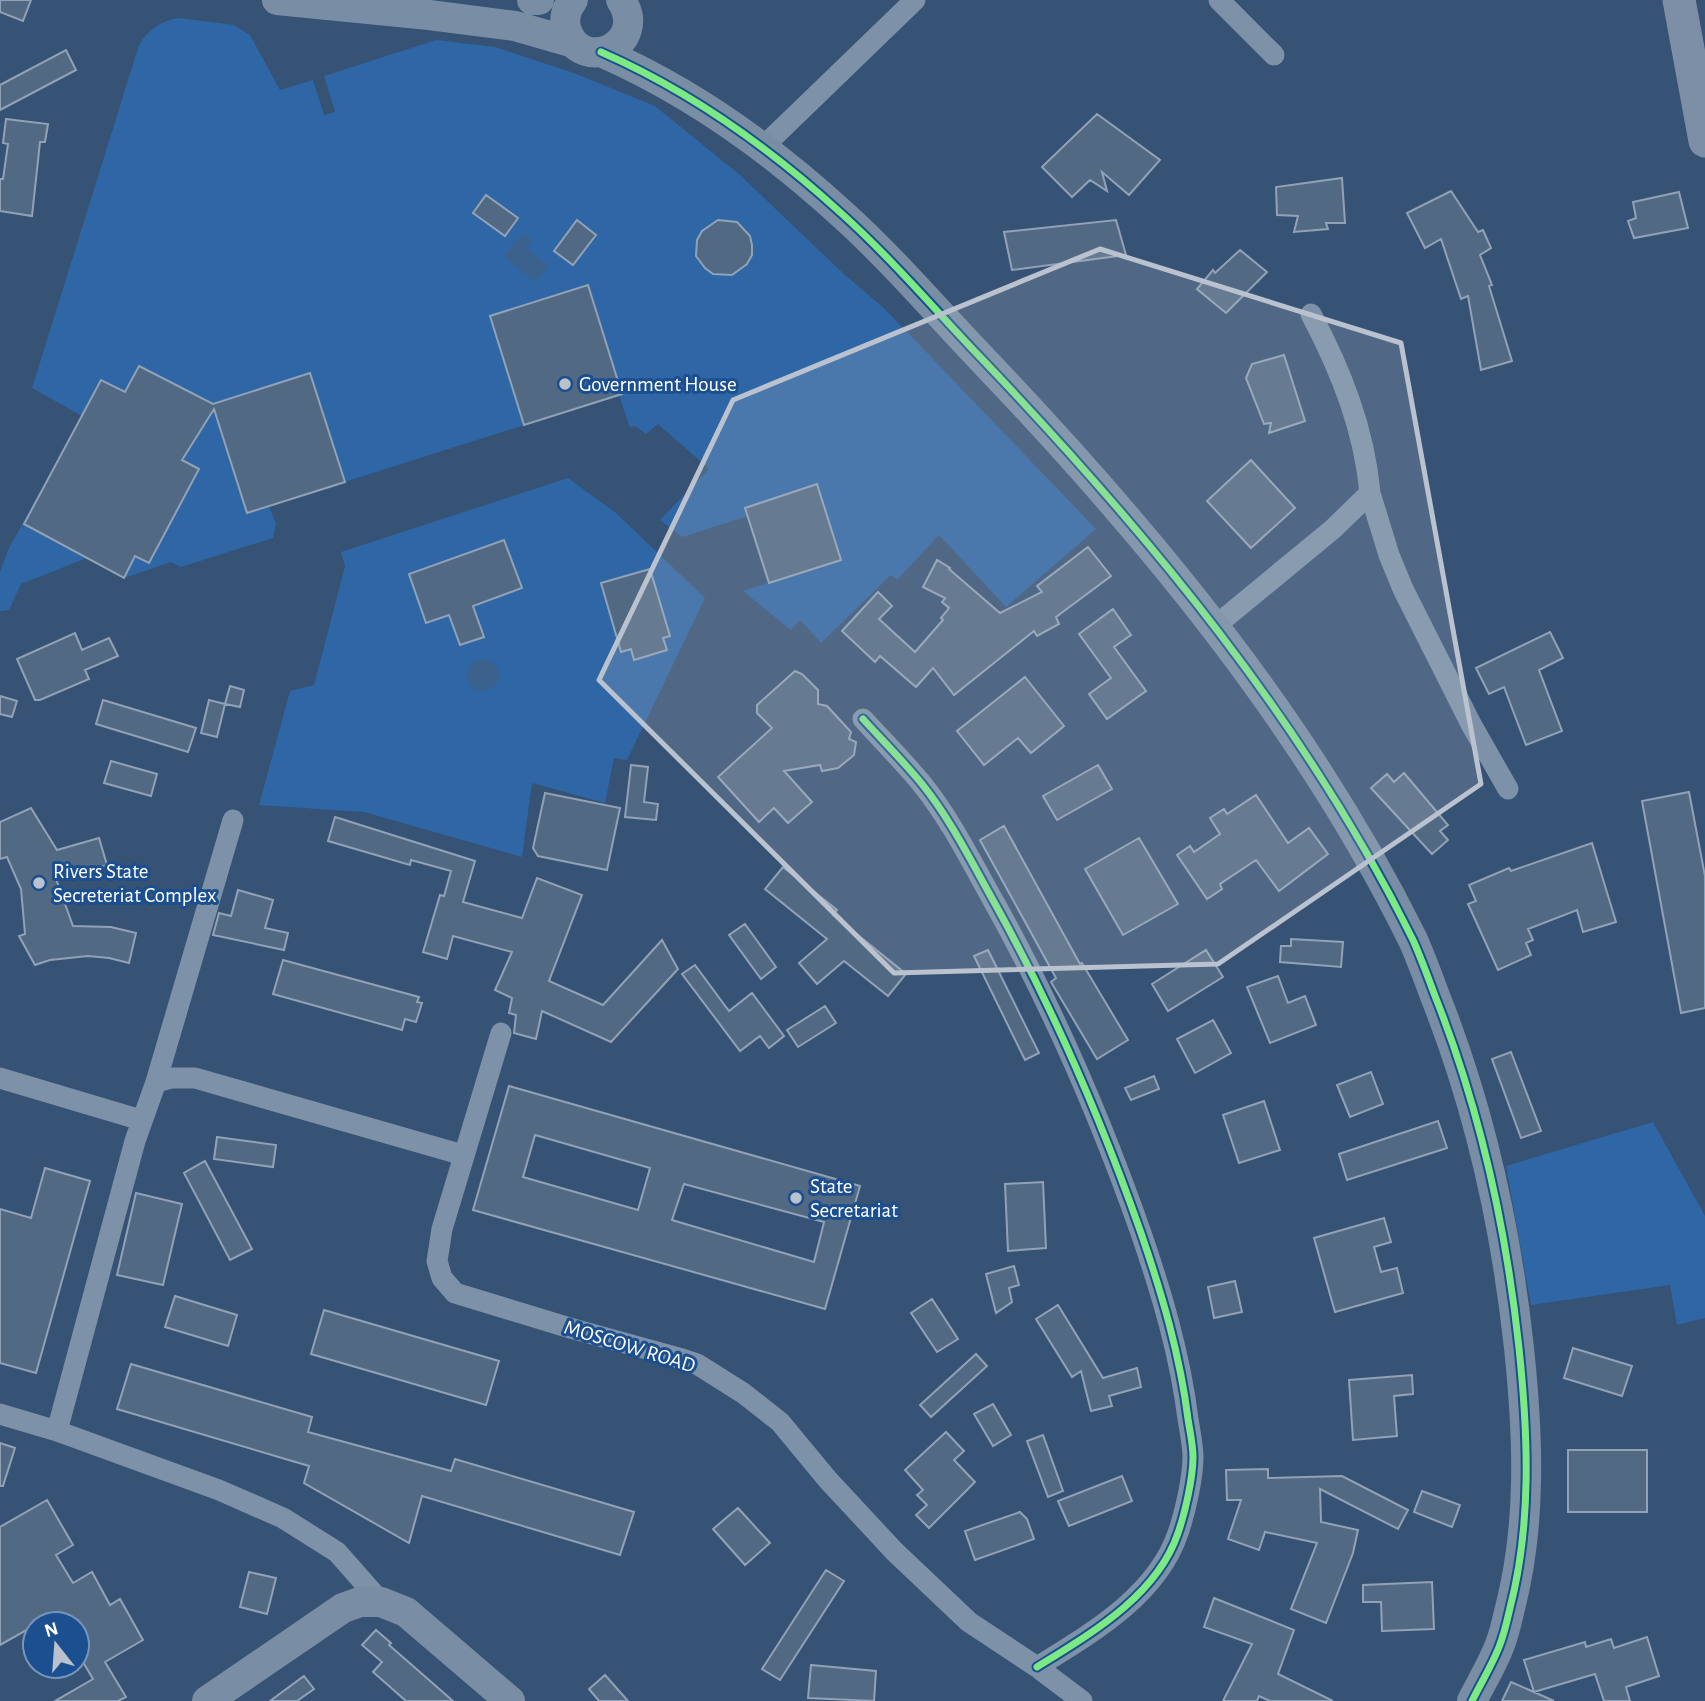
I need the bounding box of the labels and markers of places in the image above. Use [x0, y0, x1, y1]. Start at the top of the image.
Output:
place label: Government House [579, 374, 737, 395]
marker: Government House [557, 376, 573, 392]
place label: Rivers State Secreteriat Complex [53, 861, 216, 906]
marker: Rivers State Secreteriat Complex [31, 875, 47, 891]
place label: State Secretariat [810, 1176, 898, 1221]
marker: State Secretariat [788, 1190, 804, 1206]

